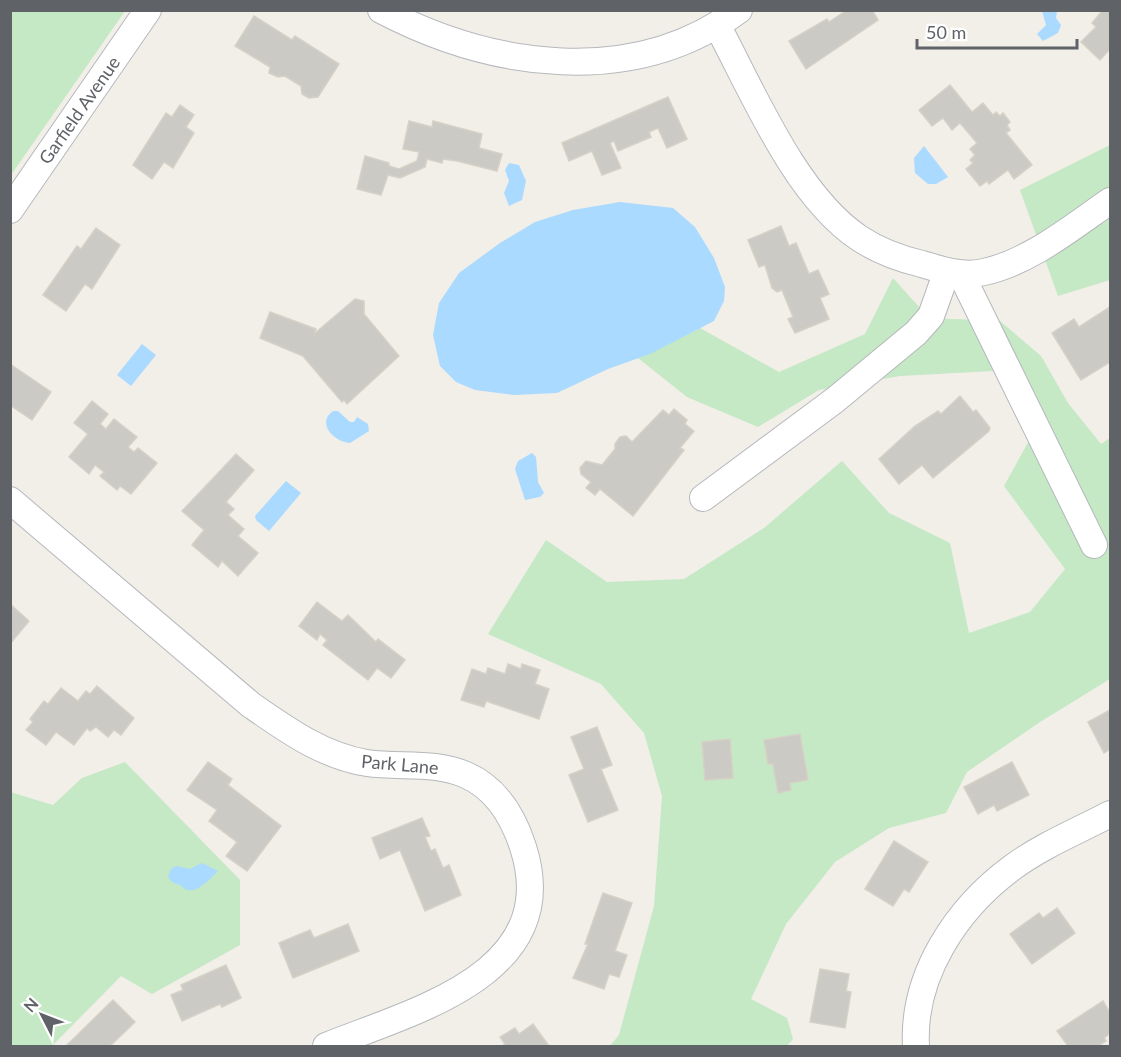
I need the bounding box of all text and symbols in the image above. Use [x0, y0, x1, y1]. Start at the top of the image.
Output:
scale bar [917, 12, 1078, 50]
text: 50 m [926, 21, 966, 43]
street label: Garfield Avenue [34, 52, 124, 168]
street label: Park Lane [360, 750, 440, 778]
north arrow [12, 985, 72, 1045]
text: N [19, 994, 42, 1016]

